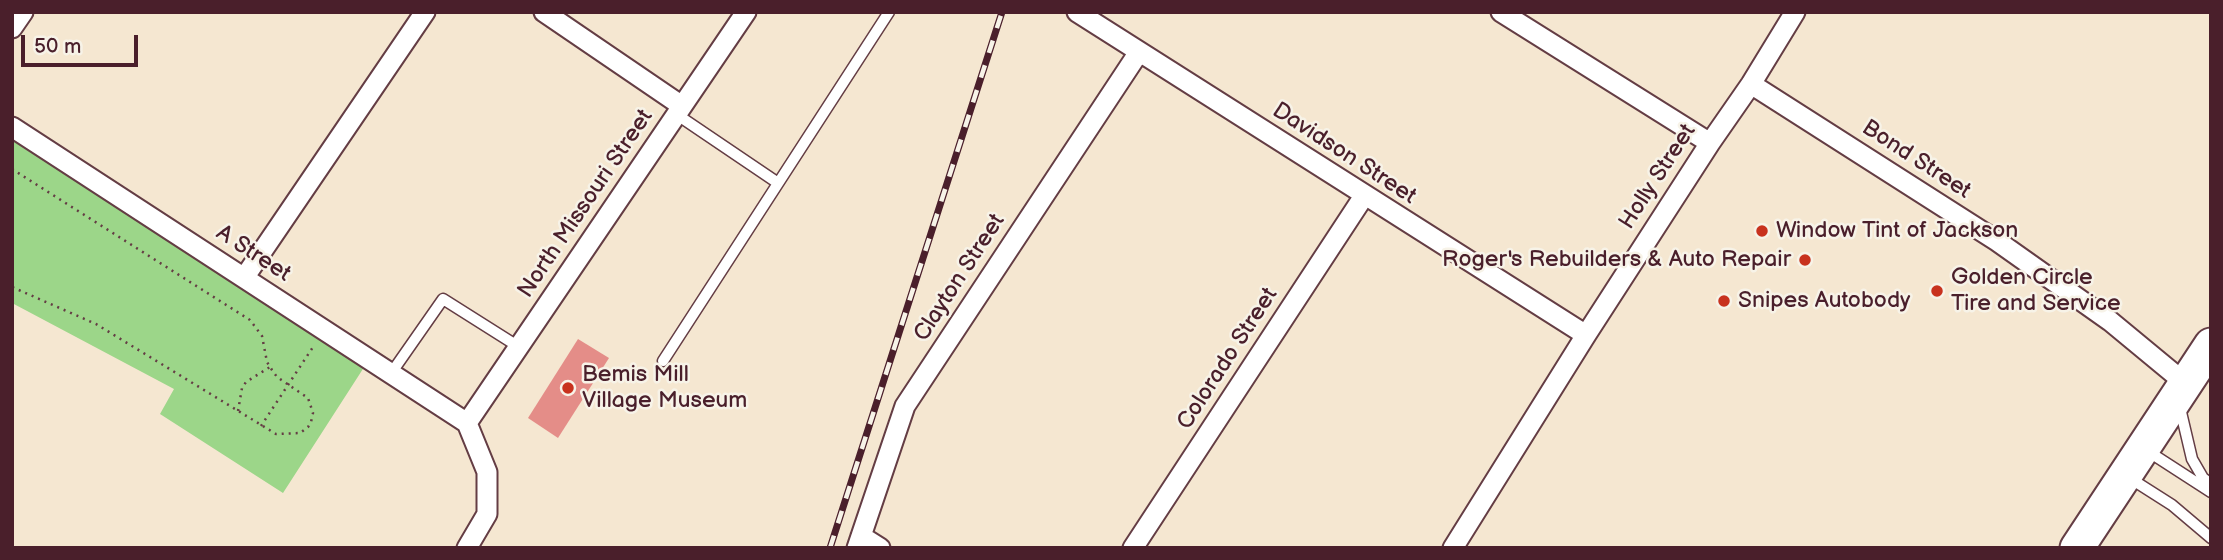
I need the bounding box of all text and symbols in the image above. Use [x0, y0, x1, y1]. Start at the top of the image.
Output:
scale bar [24, 21, 142, 65]
text: 50 m [34, 34, 81, 59]
street label: Davidson Street [1267, 97, 1421, 211]
street label: North Missouri Street [513, 104, 659, 304]
street label: Bond Street [1856, 115, 1976, 205]
street label: Holly Street [1614, 119, 1702, 235]
street label: Clayton Street [909, 209, 1011, 347]
place label: Window Tint of Jackson [1776, 217, 2018, 245]
street label: A Street [211, 220, 295, 288]
marker: Window Tint of Jackson [1754, 223, 1770, 239]
place label: Roger's Rebuilders & Auto Repair [1442, 246, 1791, 274]
marker: Roger's Rebuilders & Auto Repair [1797, 252, 1813, 268]
place label: Golden Circle Tire and Service [1951, 264, 2121, 318]
street label: Colorado Street [1172, 283, 1284, 435]
marker: Golden Circle Tire and Service [1929, 283, 1945, 299]
place label: Snipes Autobody [1738, 287, 1910, 315]
marker: Snipes Autobody [1716, 293, 1732, 309]
place label: Bemis Mill Village Museum [582, 361, 747, 415]
marker: Bemis Mill Village Museum [560, 380, 576, 396]

